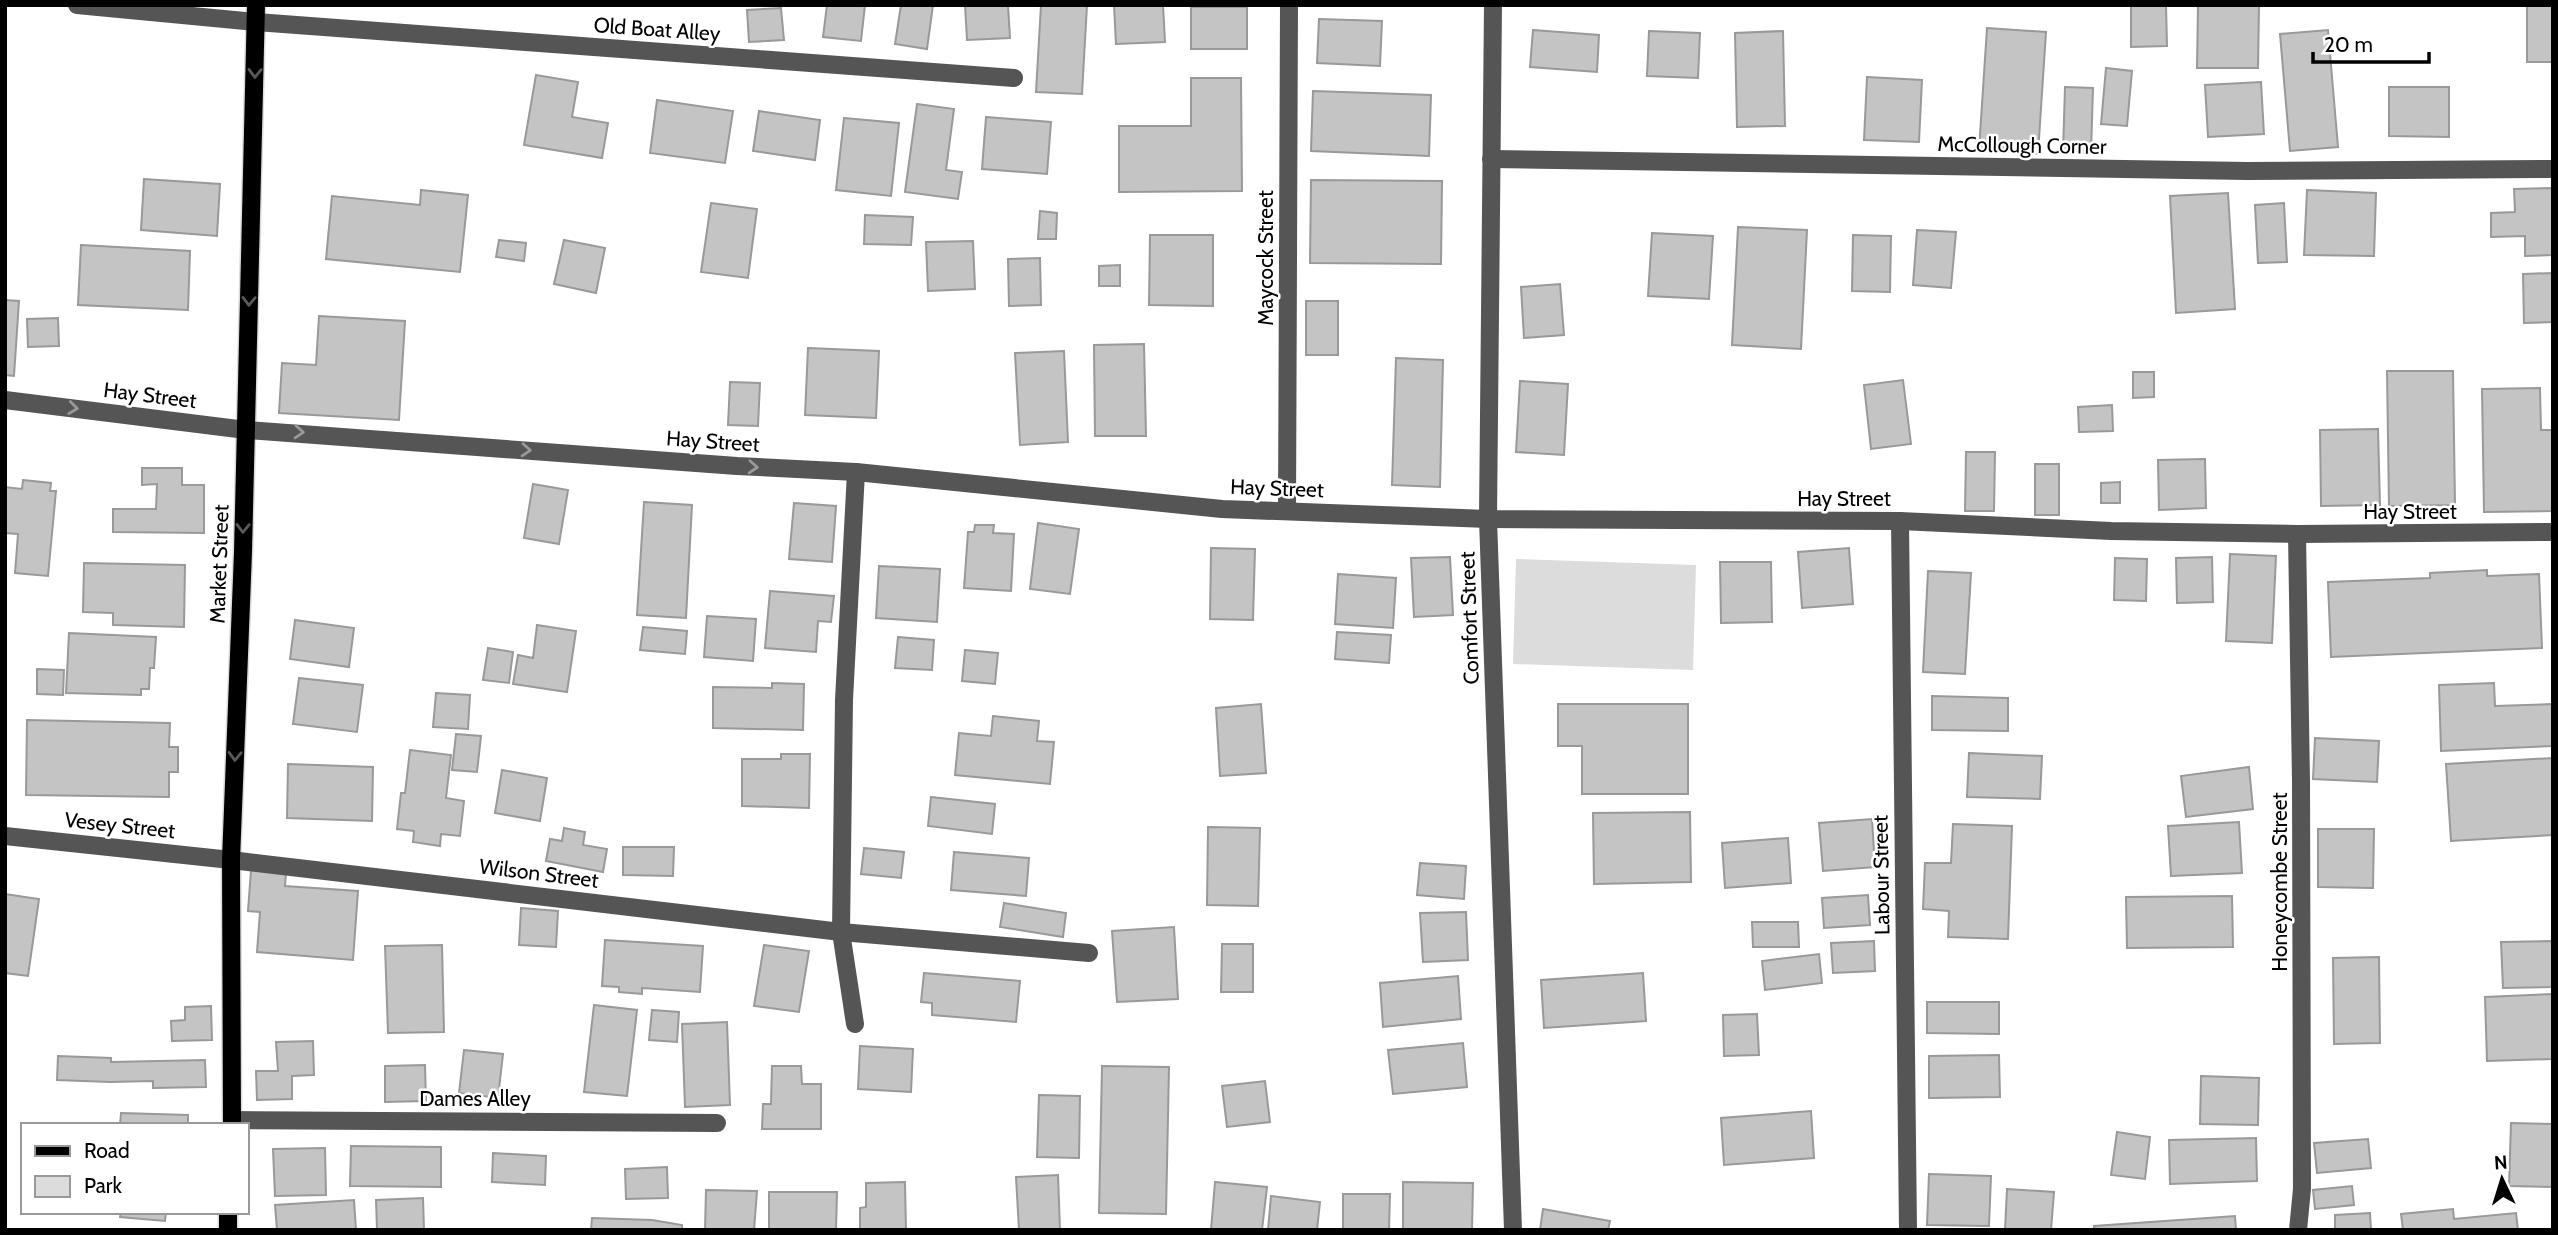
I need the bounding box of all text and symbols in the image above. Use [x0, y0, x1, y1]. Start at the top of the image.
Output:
street label: Old Boat Alley [593, 12, 722, 46]
scale bar [2313, 21, 2428, 65]
text: 20 m [2324, 32, 2373, 57]
one-way arrow [247, 68, 262, 79]
street label: McCollough Corner [1937, 131, 2107, 159]
street label: Maycock Street [1253, 190, 1278, 326]
one-way arrow [241, 296, 257, 307]
street label: Hay Street [102, 377, 198, 413]
one-way arrow [67, 401, 79, 416]
one-way arrow [294, 424, 305, 439]
street label: Hay Street [665, 425, 761, 457]
one-way arrow [521, 442, 532, 457]
one-way arrow [748, 459, 759, 474]
street label: Hay Street [1230, 474, 1324, 502]
street label: Hay Street [1797, 486, 1891, 511]
street label: Hay Street [2363, 499, 2457, 524]
street label: Market Street [204, 504, 234, 624]
one-way arrow [235, 524, 251, 534]
street label: Comfort Street [1454, 551, 1484, 685]
one-way arrow [227, 750, 242, 761]
street label: Honeycombe Street [2267, 792, 2292, 972]
street label: Vesey Street [64, 807, 176, 843]
street label: Labour Street [1867, 815, 1895, 935]
street label: Wilson Street [478, 853, 600, 893]
street label: Dames Alley [419, 1086, 531, 1111]
legend [21, 1123, 248, 1214]
text: Road [84, 1138, 130, 1163]
north arrow [2467, 1144, 2537, 1214]
text: N [2493, 1151, 2508, 1174]
text: Park [84, 1173, 122, 1198]

